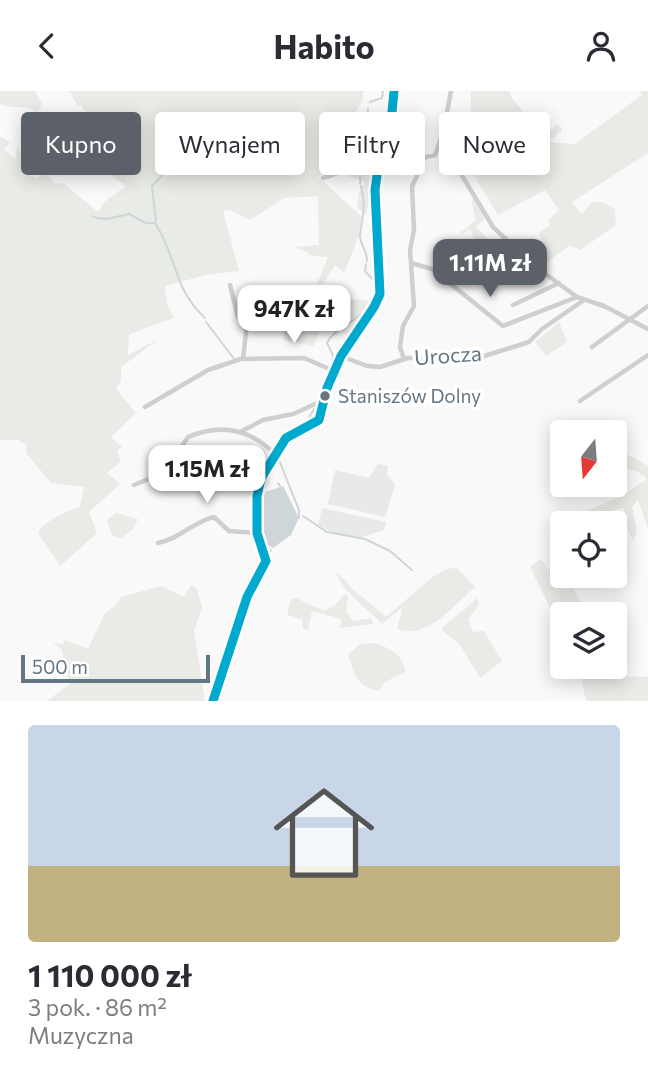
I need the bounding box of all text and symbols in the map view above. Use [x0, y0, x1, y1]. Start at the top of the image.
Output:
text: Habito [273, 26, 375, 66]
icon: back [28, 27, 66, 65]
icon: person [582, 27, 620, 65]
chip: Kupno [21, 112, 141, 175]
chip: Wynajem [155, 112, 305, 175]
chip: Filtry [319, 112, 425, 175]
chip: Nowe [439, 112, 550, 175]
pin: 1.11M zł [418, 239, 562, 299]
text: 1.11M zł [449, 248, 531, 276]
pin: 947K zł [229, 285, 359, 345]
text: 947K zł [254, 294, 334, 322]
street label: Urocza [413, 340, 483, 369]
place label: Staniszów Dolny [338, 384, 481, 407]
marker: Staniszów Dolny [318, 389, 332, 403]
north arrow [550, 420, 626, 497]
map controls [550, 420, 627, 679]
pin: 1.15M zł [135, 445, 279, 505]
text: 1.15M zł [164, 454, 250, 482]
button: locate [550, 511, 627, 588]
button: layers [550, 602, 627, 679]
scale bar [21, 652, 210, 684]
text: 500 m [32, 655, 88, 678]
icon: home [261, 770, 387, 896]
text: 1 110 000 zł [28, 956, 192, 993]
text: 3 pok. · 86 m² [28, 993, 167, 1021]
text: Muzyczna [28, 1021, 134, 1049]

